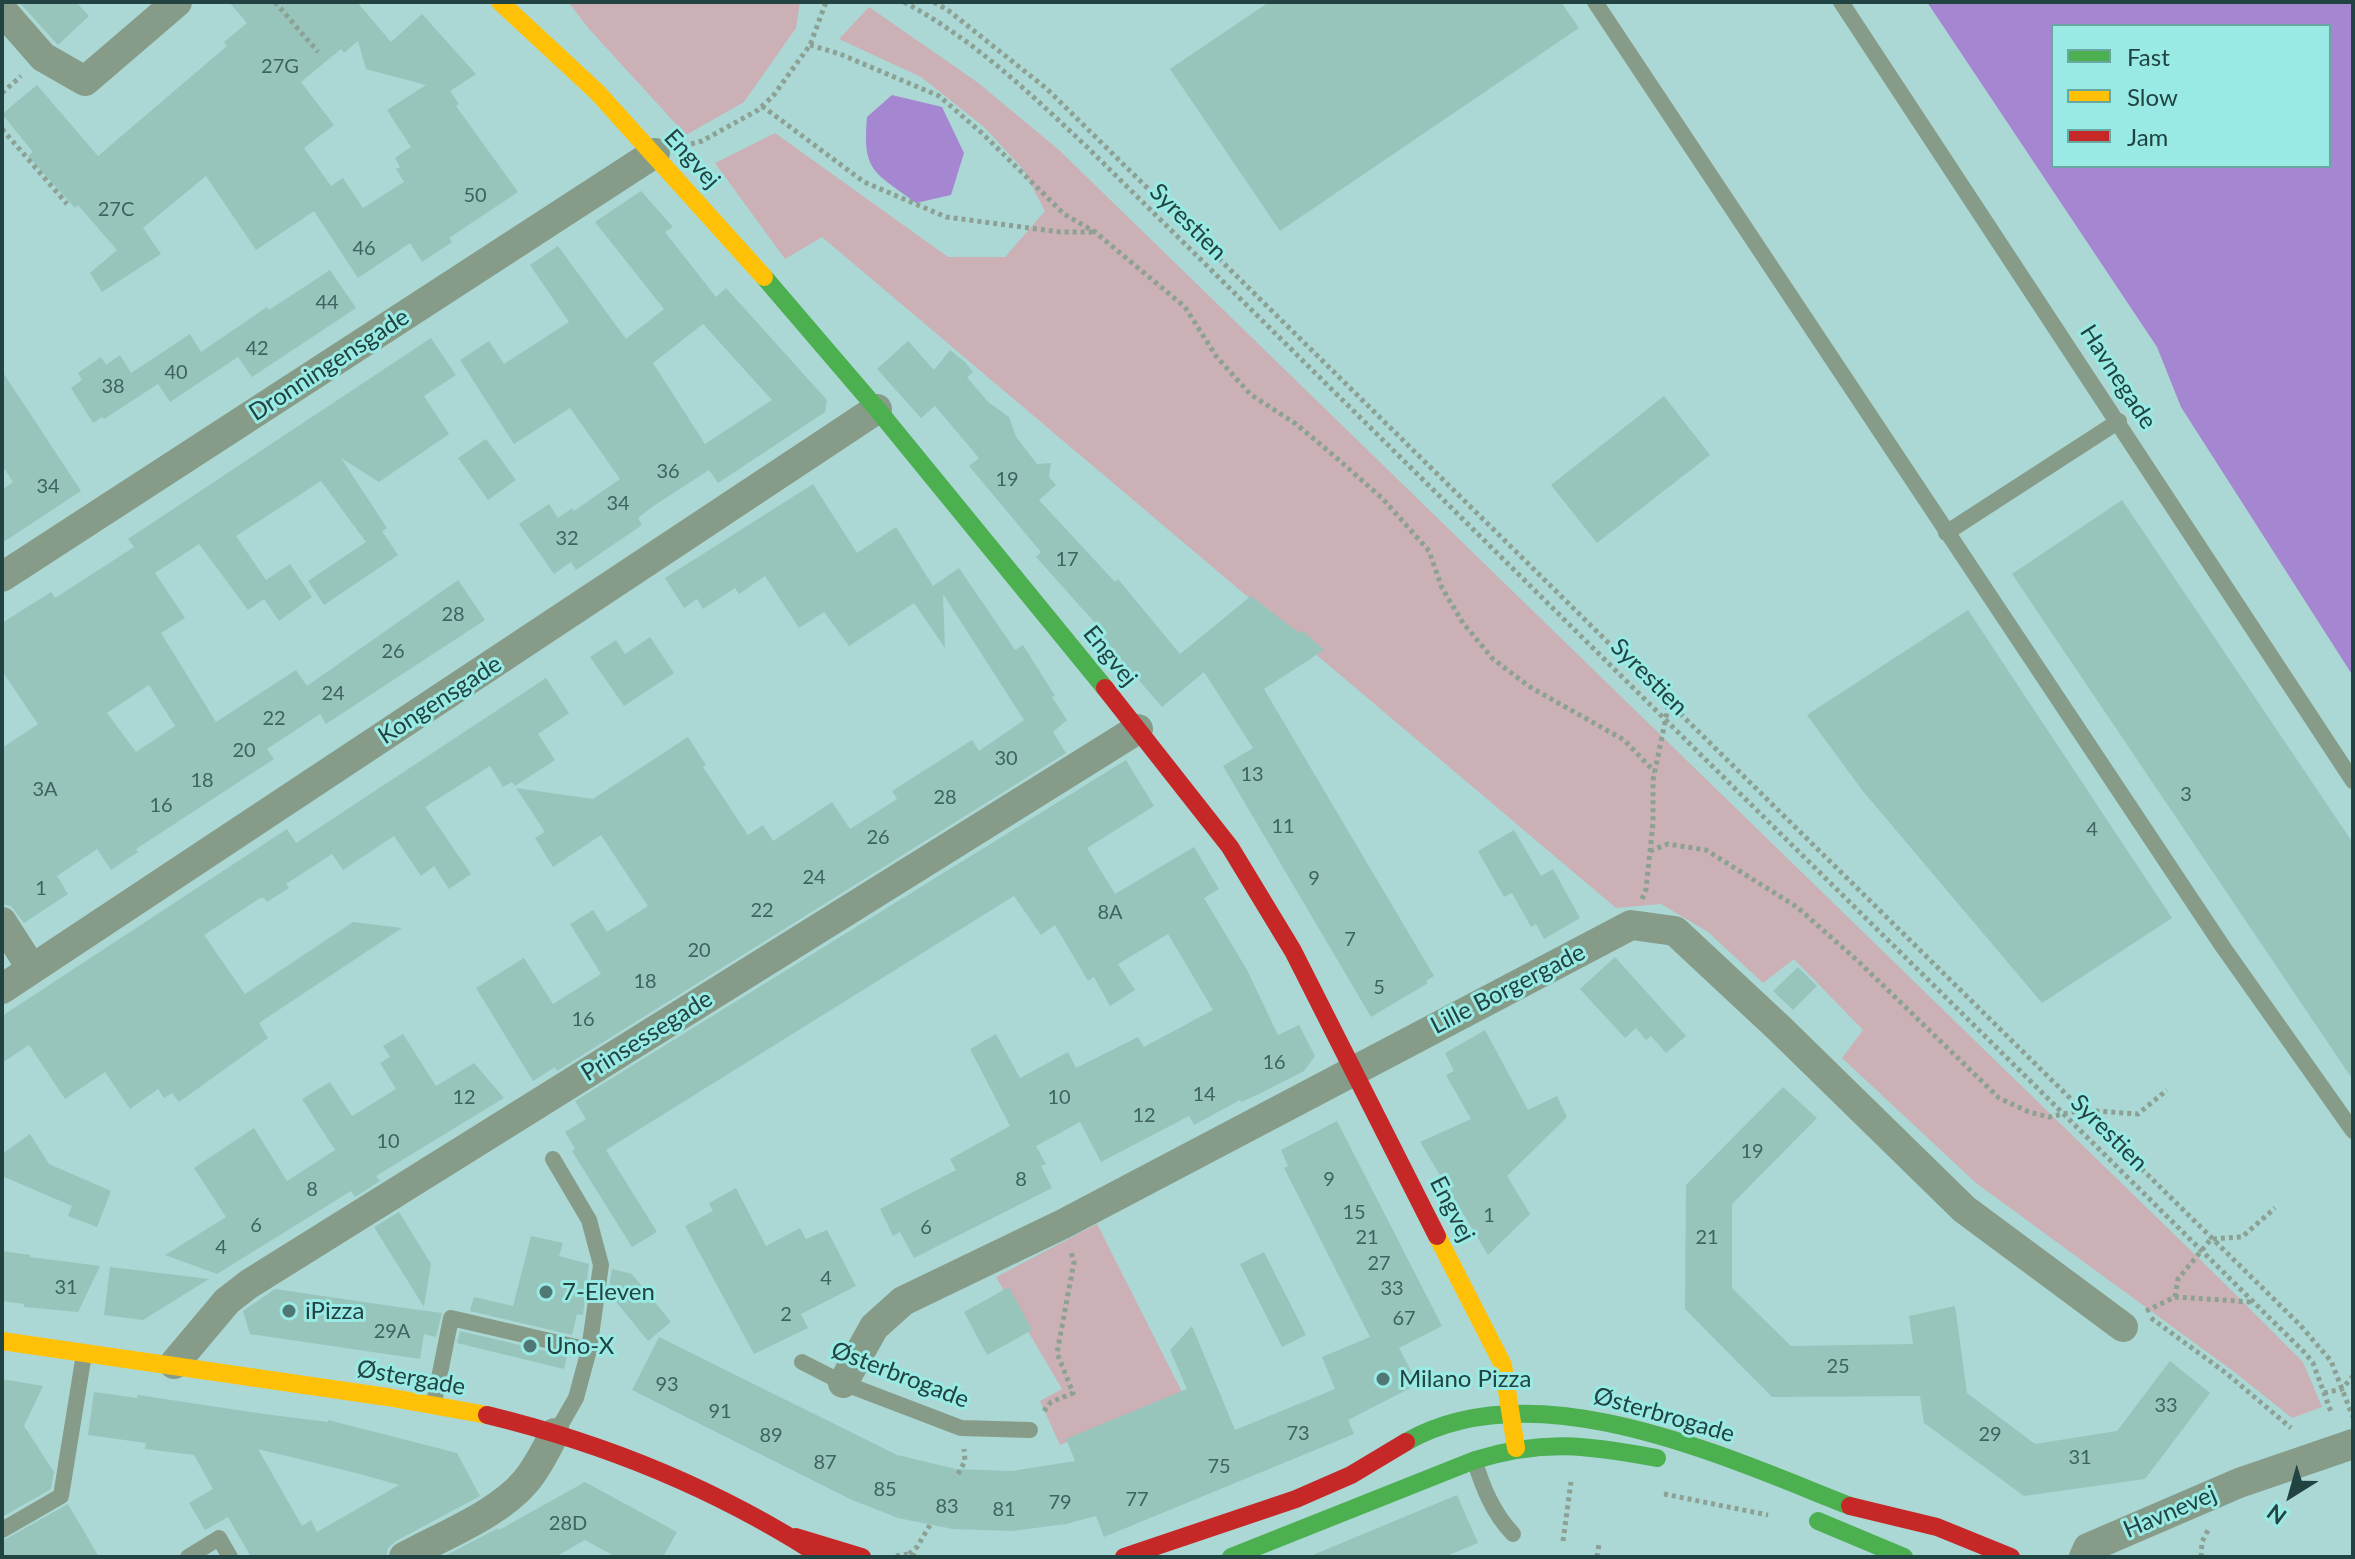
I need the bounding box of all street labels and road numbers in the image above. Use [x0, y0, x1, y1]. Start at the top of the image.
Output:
street label: Engvej [658, 123, 726, 195]
street label: Syrestien [1144, 178, 1232, 266]
street label: Dronningensgade [244, 303, 414, 427]
street label: Havnegade [2074, 319, 2162, 435]
street label: Engvej [1077, 620, 1143, 692]
street label: Syrestien [1605, 633, 1693, 721]
street label: Kongensgade [373, 649, 507, 751]
street label: Lille Borgergade [1426, 938, 1590, 1040]
street label: Prinsessegade [576, 984, 718, 1088]
street label: Syrestien [2065, 1089, 2153, 1177]
street label: Engvej [1423, 1171, 1481, 1247]
street label: Østerbrogade [827, 1336, 973, 1414]
street label: Østergade [355, 1354, 467, 1402]
street label: Østerbrogade [1590, 1381, 1738, 1449]
street label: Havnevej [2119, 1480, 2221, 1544]

